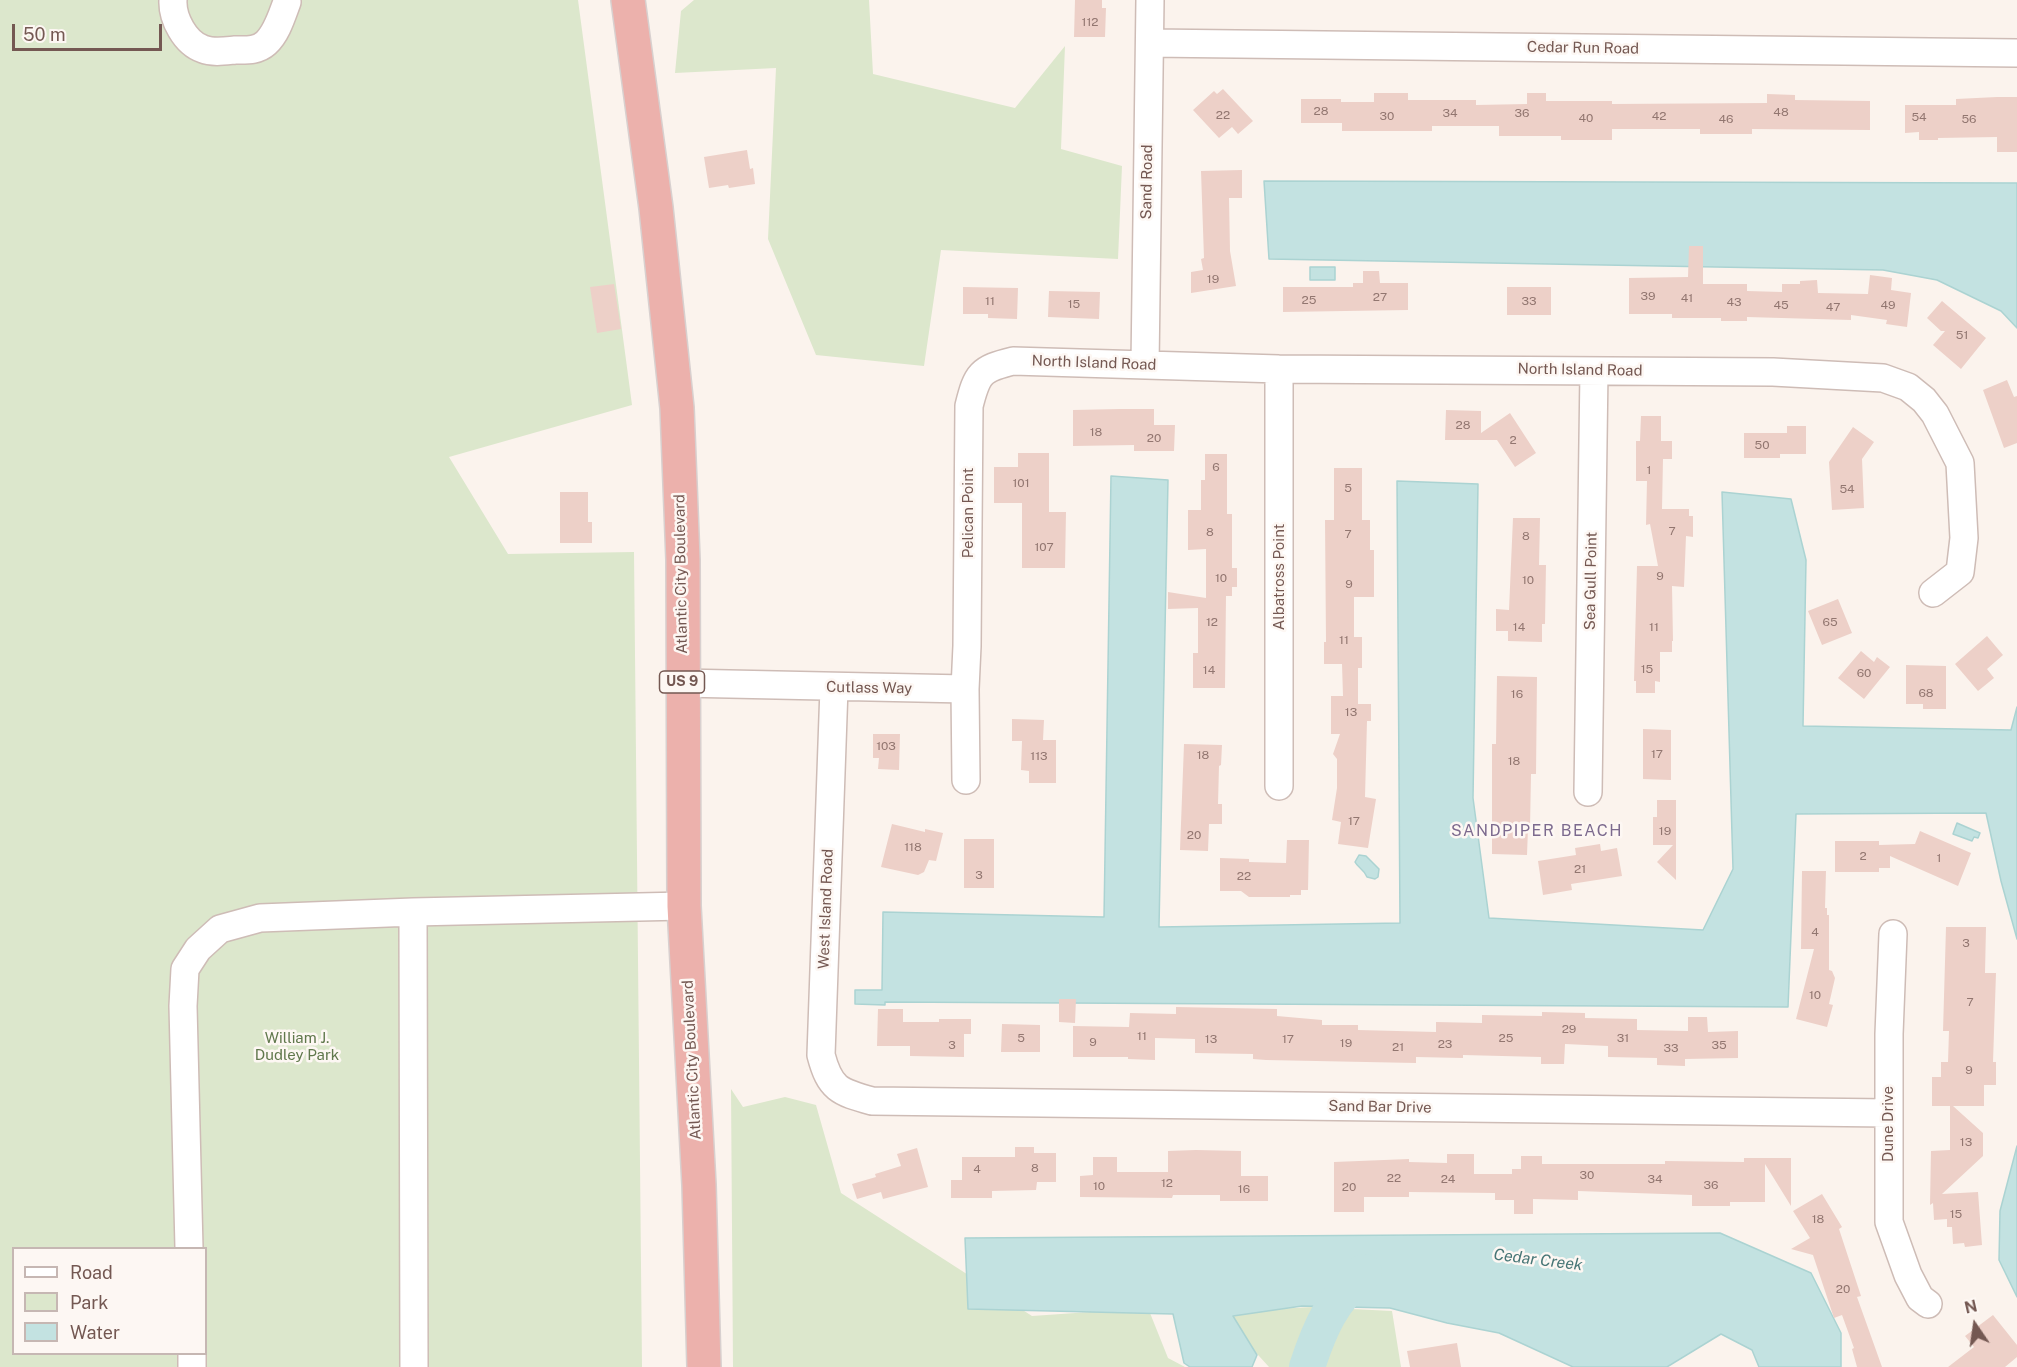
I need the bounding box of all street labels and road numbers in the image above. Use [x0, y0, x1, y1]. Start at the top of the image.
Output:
street label: Cedar Run Road [1527, 38, 1639, 58]
street label: Sand Road [1137, 144, 1157, 220]
street label: North Island Road [1031, 352, 1157, 374]
street label: North Island Road [1517, 360, 1643, 380]
street label: Pelican Point [959, 468, 977, 558]
street label: Atlantic City Boulevard [671, 494, 691, 654]
street label: Albatross Point [1270, 524, 1288, 630]
street label: Sea Gull Point [1581, 532, 1601, 630]
road number: US 9 [660, 671, 704, 693]
street label: Cutlass Way [826, 678, 912, 698]
street label: West Island Road [815, 849, 837, 969]
street label: Atlantic City Boulevard [679, 980, 705, 1140]
street label: Dune Drive [1879, 1086, 1897, 1162]
street label: Sand Bar Drive [1328, 1097, 1432, 1117]

